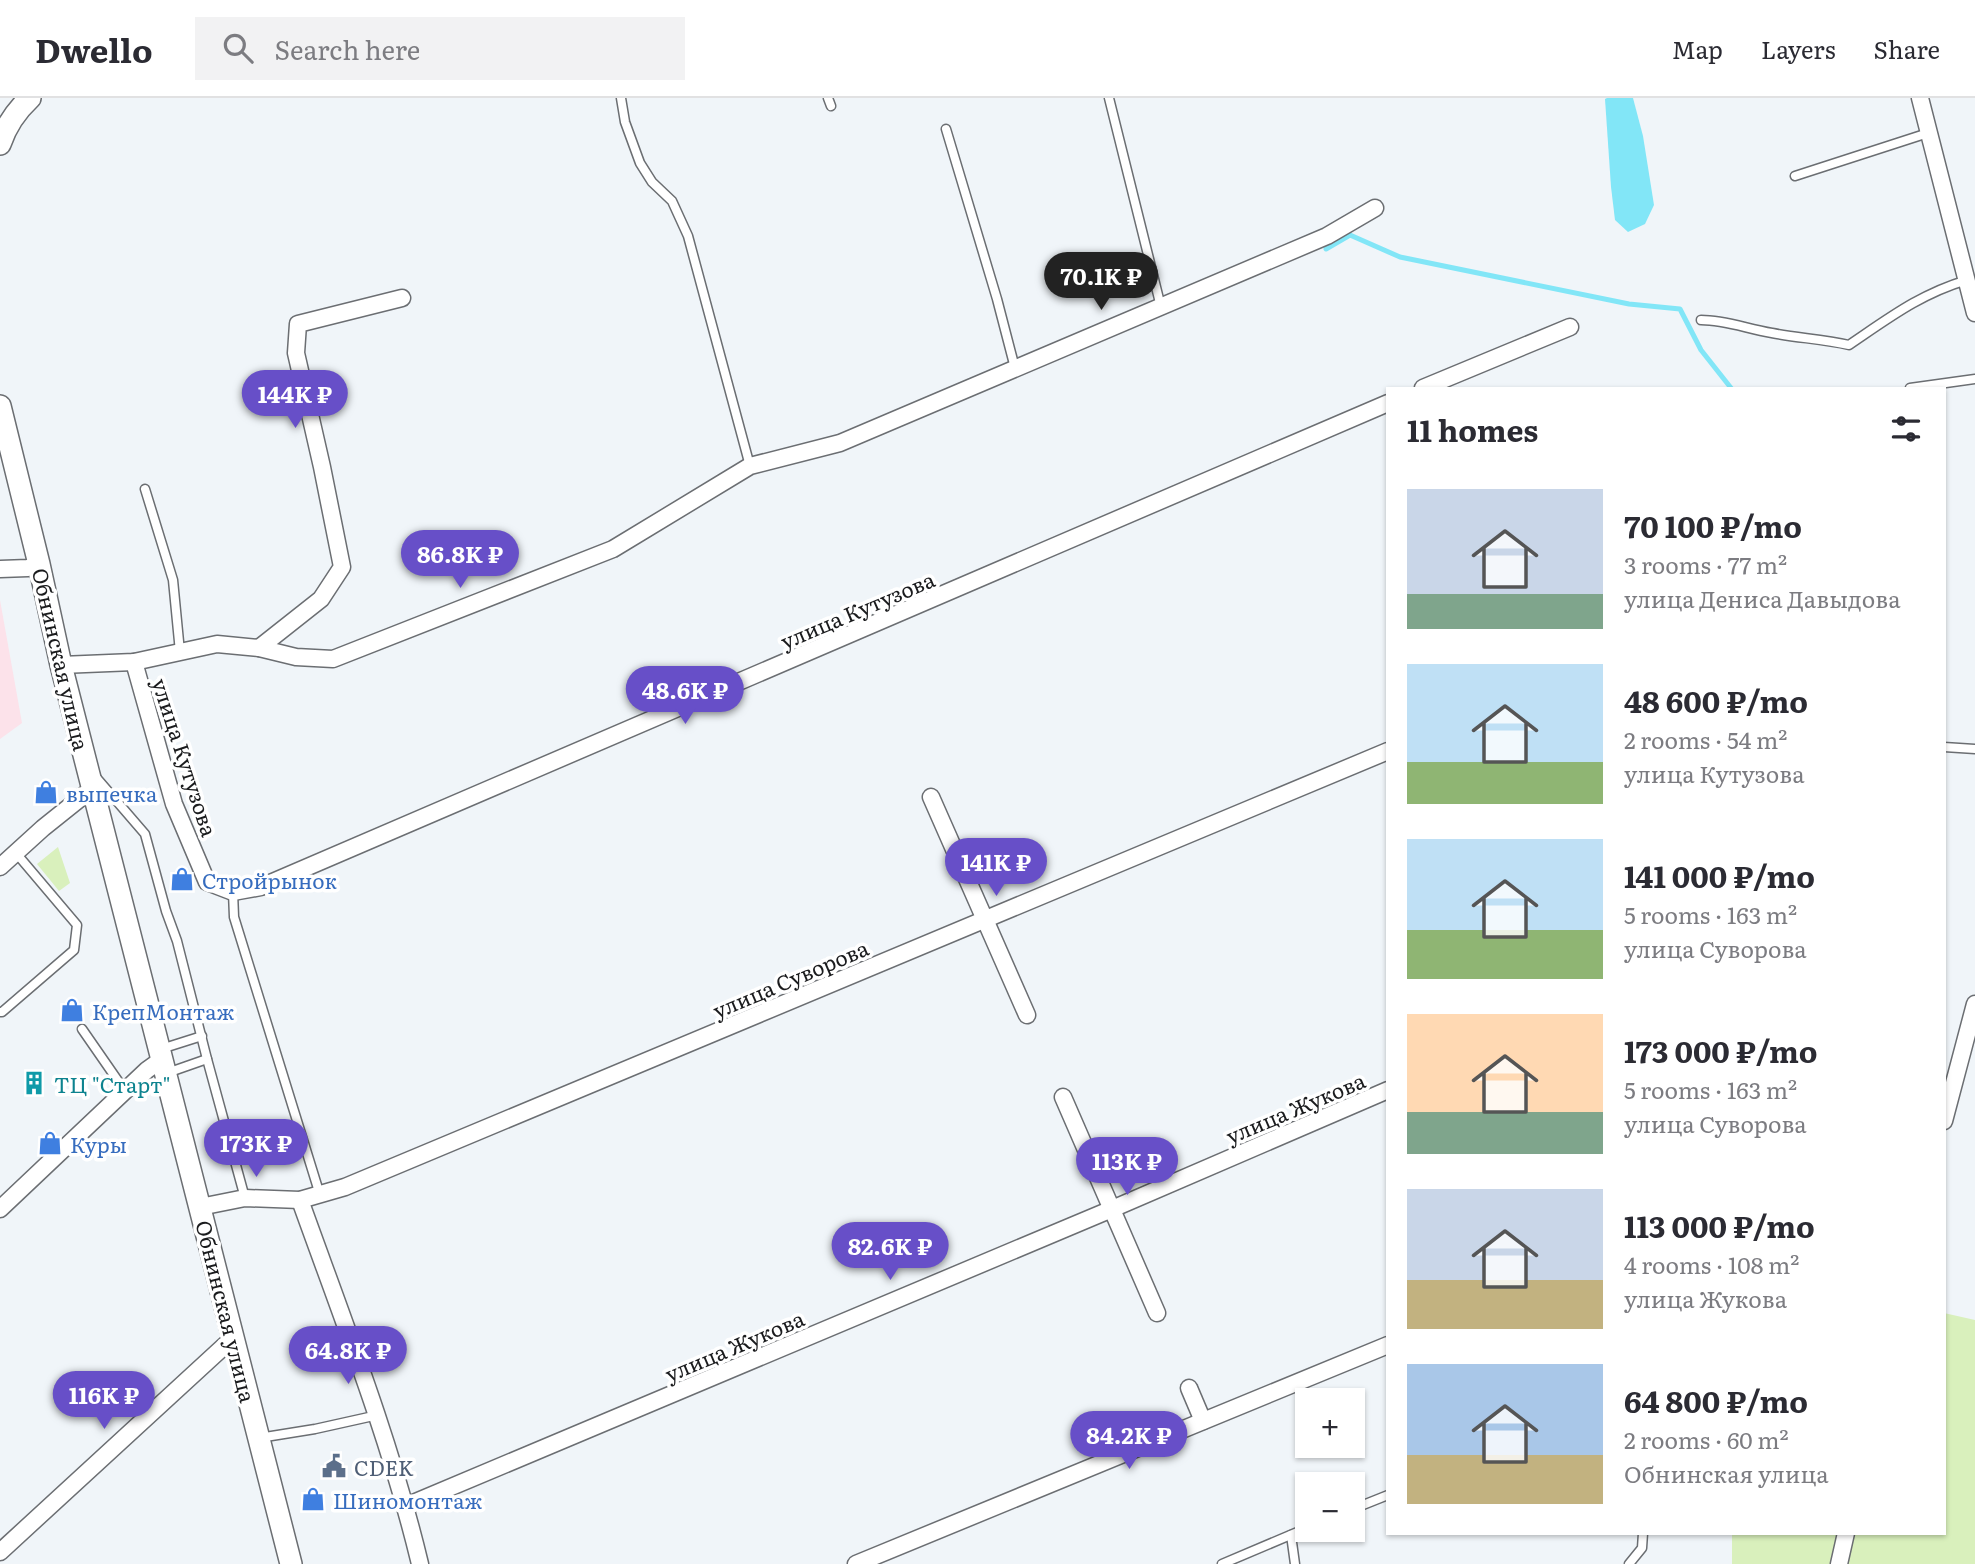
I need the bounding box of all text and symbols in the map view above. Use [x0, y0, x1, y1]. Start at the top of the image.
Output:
search box [195, 17, 685, 80]
text: Dwello [35, 24, 153, 73]
icon: search [219, 29, 257, 67]
text: Search here [275, 29, 420, 68]
text: Map [1672, 31, 1723, 66]
text: Layers [1761, 31, 1835, 66]
text: Share [1873, 31, 1940, 66]
pin: 70.1K ₽ [1036, 252, 1166, 312]
text: 70.1K ₽ [1060, 258, 1142, 292]
pin: 144K ₽ [238, 370, 352, 430]
text: 144K ₽ [258, 376, 332, 410]
text: 11 homes [1407, 407, 1538, 451]
icon: filters [1887, 410, 1925, 448]
text: 70 100 ₽/mo [1624, 503, 1802, 547]
icon: home [1463, 517, 1547, 601]
pin: 86.8K ₽ [395, 531, 525, 590]
text: 86.8K ₽ [417, 536, 503, 570]
text: 3 rooms · 77 m² [1624, 547, 1787, 581]
street label: улица Кутузова [775, 562, 940, 655]
street label: Обнинская улица [26, 565, 98, 754]
text: улица Дениса Давыдова [1624, 581, 1901, 615]
pin: 48.6K ₽ [620, 666, 750, 726]
text: 48.6K ₽ [642, 672, 728, 706]
street label: улица Кутузова [146, 674, 226, 841]
text: 48 600 ₽/mo [1624, 678, 1808, 722]
icon: home [1463, 692, 1547, 776]
text: 2 rooms · 54 m² [1624, 722, 1787, 756]
text: улица Кутузова [1624, 756, 1805, 790]
place label: выпечка [66, 777, 158, 808]
shop icon: выпечка [32, 778, 60, 806]
pin: 141K ₽ [939, 838, 1053, 898]
text: 141K ₽ [961, 844, 1031, 878]
text: 141 000 ₽/mo [1624, 853, 1815, 897]
place label: Стройрынок [202, 864, 338, 895]
shop icon: Стройрынок [168, 865, 196, 893]
icon: home [1463, 867, 1547, 951]
text: 5 rooms · 163 m² [1624, 897, 1797, 931]
street label: улица Суворова [707, 931, 873, 1025]
text: улица Суворова [1624, 931, 1807, 965]
place label: КрепМонтаж [92, 995, 235, 1026]
shop icon: КрепМонтаж [58, 996, 86, 1024]
text: 173 000 ₽/mo [1624, 1028, 1818, 1072]
icon: home [1463, 1042, 1547, 1126]
street label: улица Жукова [1220, 1063, 1370, 1150]
place label: ТЦ "Старт" [54, 1068, 171, 1099]
building icon: ТЦ "Старт" [20, 1069, 48, 1097]
text: 5 rooms · 163 m² [1624, 1072, 1797, 1106]
text: улица Суворова [1624, 1106, 1807, 1140]
pin: 173K ₽ [199, 1119, 313, 1179]
text: 173K ₽ [220, 1125, 292, 1159]
place label: Куры [70, 1128, 127, 1159]
shop icon: Куры [36, 1129, 64, 1157]
pin: 113K ₽ [1070, 1138, 1184, 1197]
text: 113K ₽ [1092, 1143, 1162, 1177]
text: 113 000 ₽/mo [1624, 1203, 1815, 1247]
street label: Обнинская улица [189, 1217, 265, 1406]
icon: home [1463, 1217, 1547, 1301]
pin: 82.6K ₽ [825, 1222, 955, 1282]
text: 82.6K ₽ [848, 1228, 932, 1262]
text: 4 rooms · 108 m² [1624, 1247, 1799, 1281]
text: улица Жукова [1624, 1281, 1787, 1315]
street label: улица Жукова [659, 1301, 809, 1388]
pin: 64.8K ₽ [283, 1326, 413, 1386]
text: 64.8K ₽ [305, 1332, 391, 1366]
pin: 116K ₽ [47, 1372, 161, 1431]
text: 116K ₽ [69, 1377, 139, 1411]
text: 64 800 ₽/mo [1624, 1378, 1808, 1422]
map controls [1295, 1388, 1365, 1542]
button: + [1295, 1388, 1365, 1458]
icon: home [1463, 1392, 1547, 1476]
pin: 84.2K ₽ [1064, 1412, 1194, 1471]
text: 84.2K ₽ [1086, 1417, 1172, 1451]
text: 2 rooms · 60 m² [1624, 1422, 1789, 1456]
place label: CDEK [354, 1451, 414, 1482]
public building icon: CDEK [320, 1452, 348, 1480]
text: Обнинская улица [1624, 1456, 1829, 1490]
button: − [1295, 1472, 1365, 1542]
place label: Шиномонтаж [333, 1484, 482, 1515]
shop icon: Шиномонтаж [299, 1485, 327, 1513]

